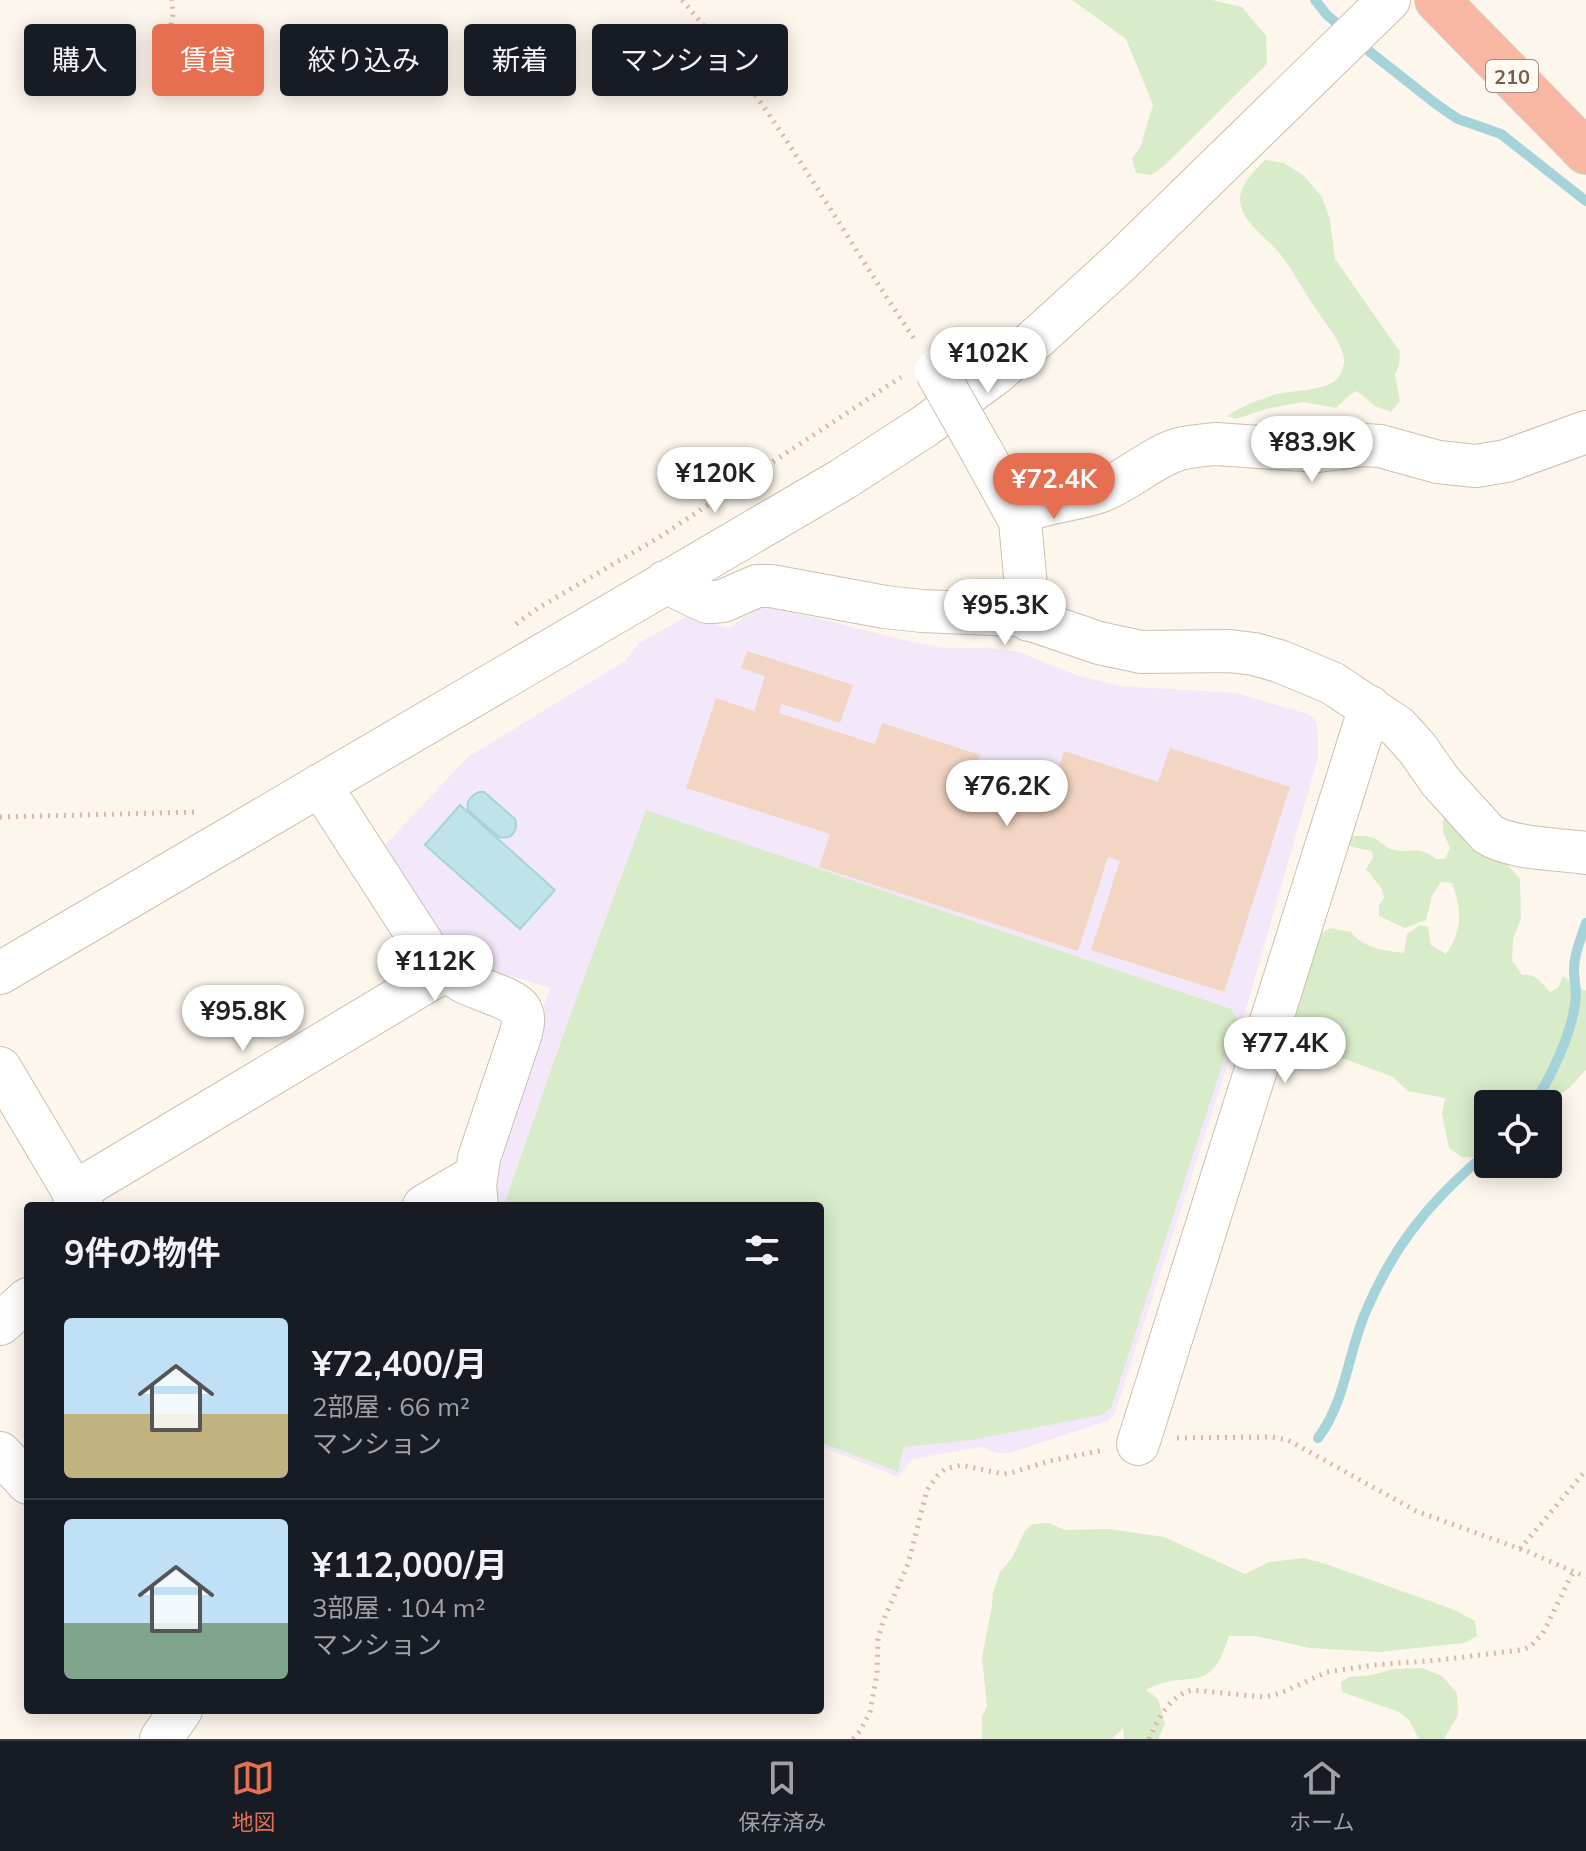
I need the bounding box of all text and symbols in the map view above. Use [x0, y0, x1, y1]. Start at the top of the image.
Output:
chip: 購入 [24, 24, 136, 96]
chip: 賃貸 [152, 24, 264, 96]
chip: 絞り込み [280, 24, 448, 96]
chip: 新着 [464, 24, 576, 96]
chip: マンション [592, 24, 788, 96]
road number: 210 [1486, 60, 1538, 92]
pin: ¥102K [932, 327, 1044, 395]
text: ¥102K [948, 336, 1028, 369]
pin: ¥83.9K [1247, 416, 1377, 484]
text: ¥83.9K [1269, 425, 1355, 458]
pin: ¥120K [659, 447, 771, 515]
pin: ¥72.4K [989, 453, 1119, 521]
text: ¥120K [675, 456, 755, 489]
text: ¥72.4K [1011, 462, 1097, 495]
pin: ¥95.3K [940, 579, 1070, 647]
text: ¥95.3K [962, 588, 1048, 621]
pin: ¥76.2K [942, 760, 1072, 828]
text: ¥76.2K [964, 769, 1050, 802]
pin: ¥112K [379, 935, 491, 1003]
text: ¥112K [395, 944, 475, 977]
pin: ¥95.8K [178, 985, 308, 1053]
text: ¥95.8K [200, 994, 286, 1027]
pin: ¥77.4K [1220, 1017, 1350, 1085]
text: ¥77.4K [1242, 1026, 1328, 1059]
map controls [1474, 1090, 1562, 1178]
button: locate [1474, 1090, 1562, 1178]
icon: filters [740, 1228, 784, 1272]
text: 9件の物件 [64, 1231, 220, 1274]
text: ¥72,400/月 [312, 1342, 488, 1385]
icon: home [128, 1350, 224, 1446]
text: 2部屋 · 66 m² [312, 1390, 470, 1423]
text: マンション [312, 1427, 442, 1460]
text: ¥112,000/月 [312, 1543, 508, 1586]
icon: home [128, 1551, 224, 1647]
text: 3部屋 · 104 m² [312, 1591, 485, 1624]
text: マンション [312, 1628, 442, 1661]
tab: 地図 [231, 1756, 275, 1836]
tab: 保存済み [738, 1756, 826, 1836]
tab: ホーム [1289, 1756, 1355, 1836]

